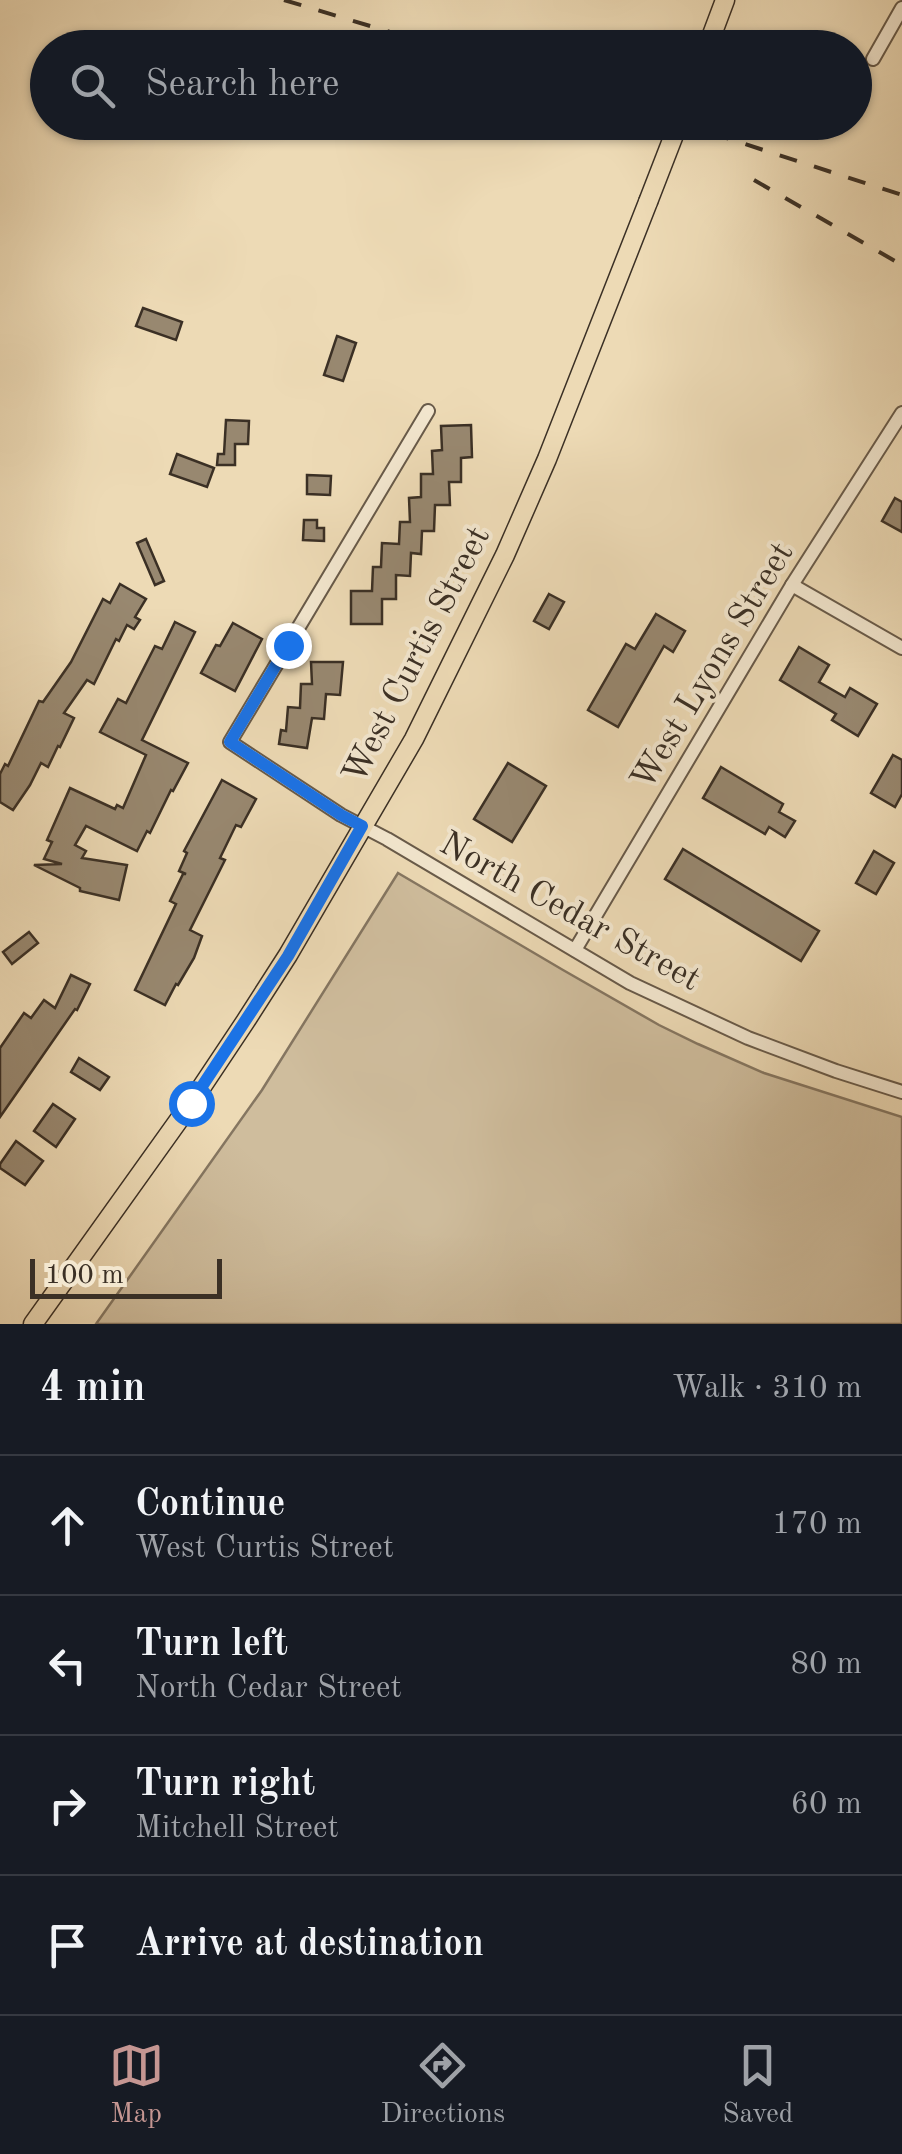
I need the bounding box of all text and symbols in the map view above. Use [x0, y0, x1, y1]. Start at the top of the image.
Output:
search box [30, 30, 872, 140]
icon: search [65, 58, 120, 113]
text: Search here [145, 66, 340, 104]
street label: West Curtis Street [337, 521, 497, 789]
street label: West Lyons Street [626, 537, 801, 796]
route end [266, 623, 312, 669]
street label: North Cedar Street [434, 826, 706, 998]
route start [169, 1081, 215, 1127]
scale bar [30, 1254, 222, 1298]
text: 100 m [45, 1262, 124, 1290]
text: 4 min [40, 1368, 146, 1410]
text: Walk · 310 m [672, 1373, 862, 1405]
text: Continue [135, 1486, 285, 1524]
icon: ahead [40, 1498, 95, 1553]
text: 170 m [772, 1509, 862, 1541]
text: West Curtis Street [135, 1533, 394, 1565]
text: Turn left [135, 1626, 288, 1664]
icon: left [40, 1638, 95, 1693]
text: 80 m [791, 1649, 862, 1681]
text: North Cedar Street [135, 1673, 402, 1705]
text: Turn right [135, 1766, 315, 1804]
icon: right [40, 1778, 95, 1833]
text: 60 m [791, 1789, 862, 1821]
text: Mitchell Street [135, 1813, 339, 1845]
icon: arrive [40, 1918, 95, 1973]
text: Arrive at destination [135, 1926, 484, 1964]
tab: Map [109, 2038, 164, 2133]
tab: Directions [381, 2038, 505, 2133]
tab: Saved [722, 2038, 793, 2133]

